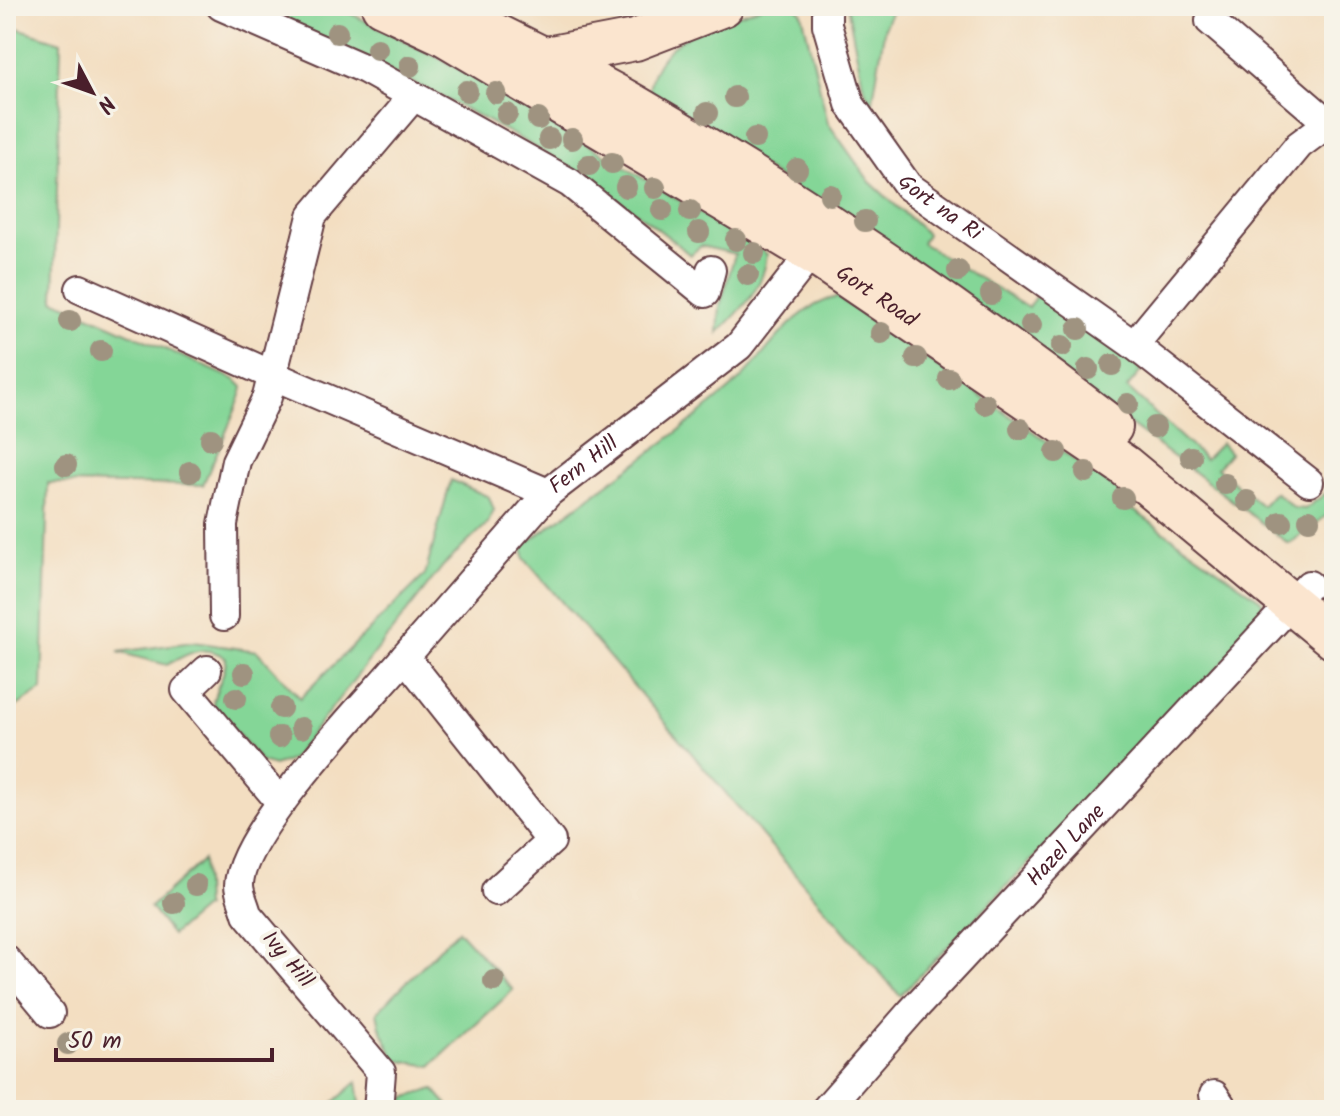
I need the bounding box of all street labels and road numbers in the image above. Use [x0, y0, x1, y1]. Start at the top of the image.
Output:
street label: Gort na Ri [888, 168, 990, 251]
street label: Gort Road [828, 256, 925, 338]
street label: Fern Hill [541, 427, 627, 504]
street label: Hazel Lane [1018, 796, 1114, 895]
street label: Ivy Hill [252, 923, 322, 997]

